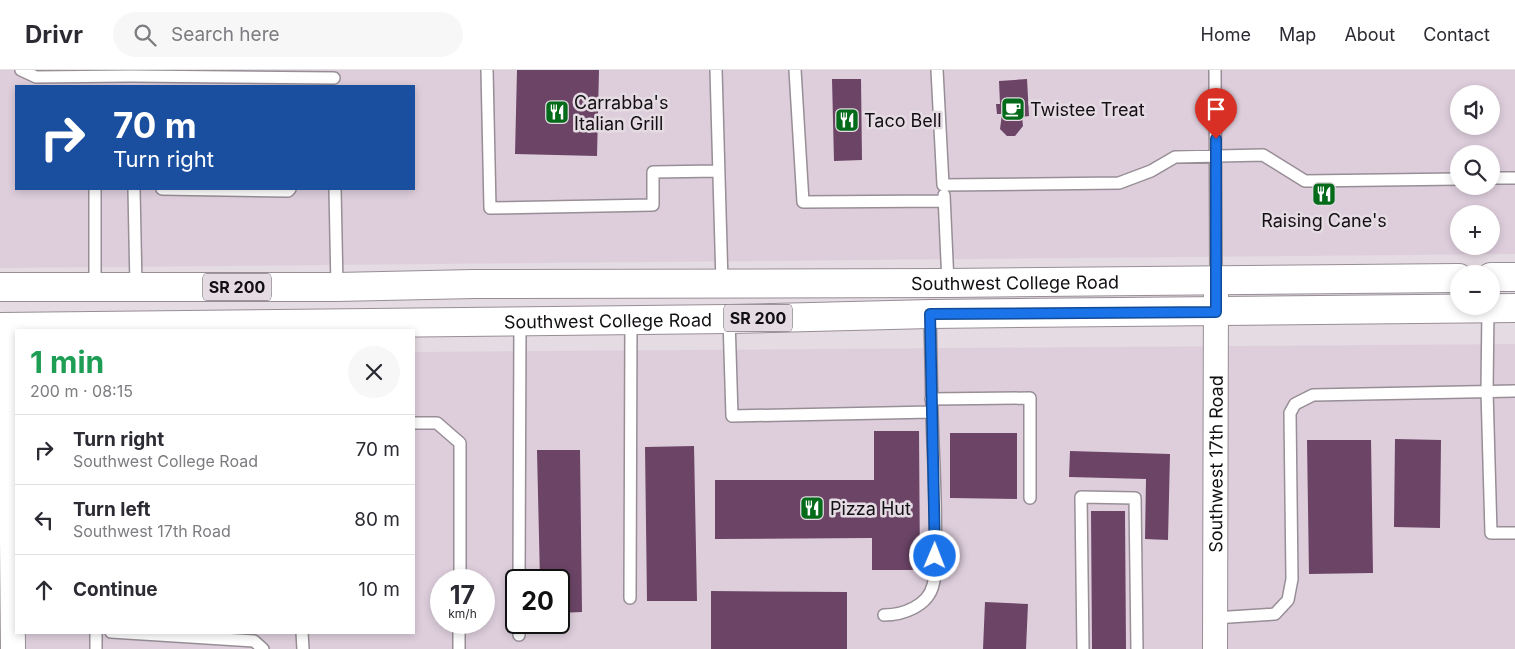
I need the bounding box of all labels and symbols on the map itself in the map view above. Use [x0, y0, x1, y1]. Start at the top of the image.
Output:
pin [1195, 88, 1237, 139]
place label: Carrabba's Italian Grill [574, 92, 668, 134]
cafe icon: Twistee Treat [1000, 96, 1026, 122]
restaurant icon: Carrabba's Italian Grill [544, 99, 570, 125]
place label: Twistee Treat [1030, 99, 1145, 120]
restaurant icon: Taco Bell [834, 107, 860, 133]
place label: Taco Bell [864, 110, 942, 131]
restaurant icon: Raising Cane's [1311, 181, 1337, 207]
place label: Raising Cane's [1261, 210, 1387, 231]
street label: Southwest College Road [911, 271, 1119, 294]
road number: SR 200 [203, 273, 271, 300]
road number: SR 200 [724, 304, 792, 332]
street label: Southwest College Road [504, 309, 712, 332]
street label: Southwest 17th Road [1205, 375, 1226, 553]
restaurant icon: Pizza Hut [799, 495, 825, 521]
place label: Pizza Hut [830, 498, 911, 519]
position arrow [908, 529, 960, 581]
speed limit sign: 20 [505, 569, 570, 634]

